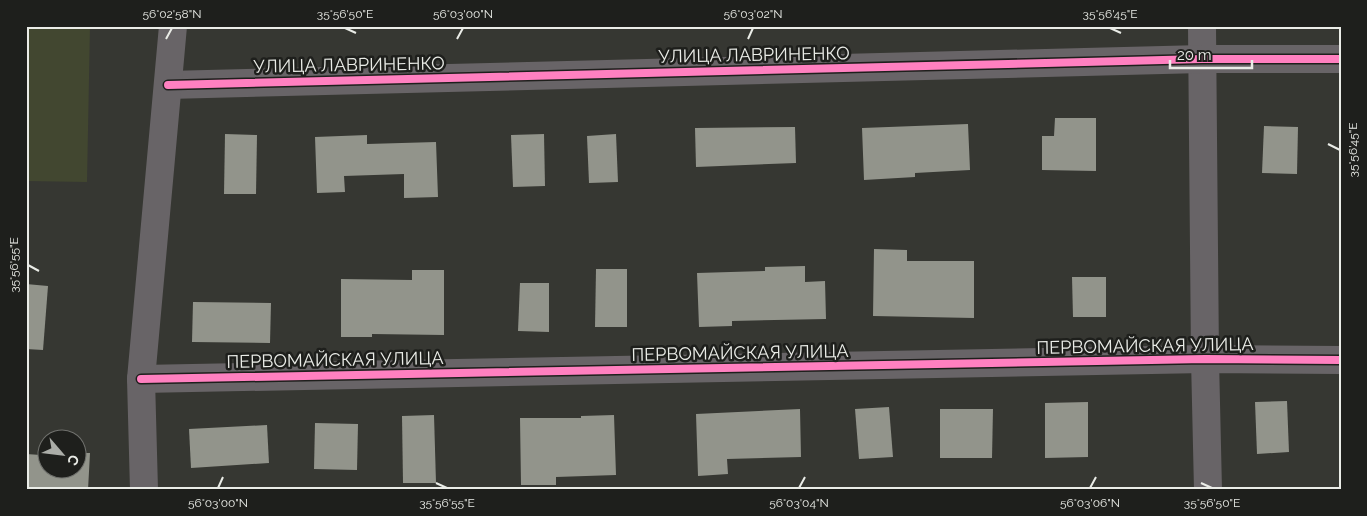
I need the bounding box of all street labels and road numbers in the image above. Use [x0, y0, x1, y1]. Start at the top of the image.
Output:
street label: УЛИЦА ЛАВРИНЕНКО [658, 42, 850, 67]
street label: УЛИЦА ЛАВРИНЕНКО [253, 52, 445, 77]
street label: ПЕРВОМАЙСКАЯ УЛИЦА [1036, 333, 1254, 358]
street label: ПЕРВОМАЙСКАЯ УЛИЦА [631, 340, 849, 365]
street label: ПЕРВОМАЙСКАЯ УЛИЦА [226, 347, 444, 372]

